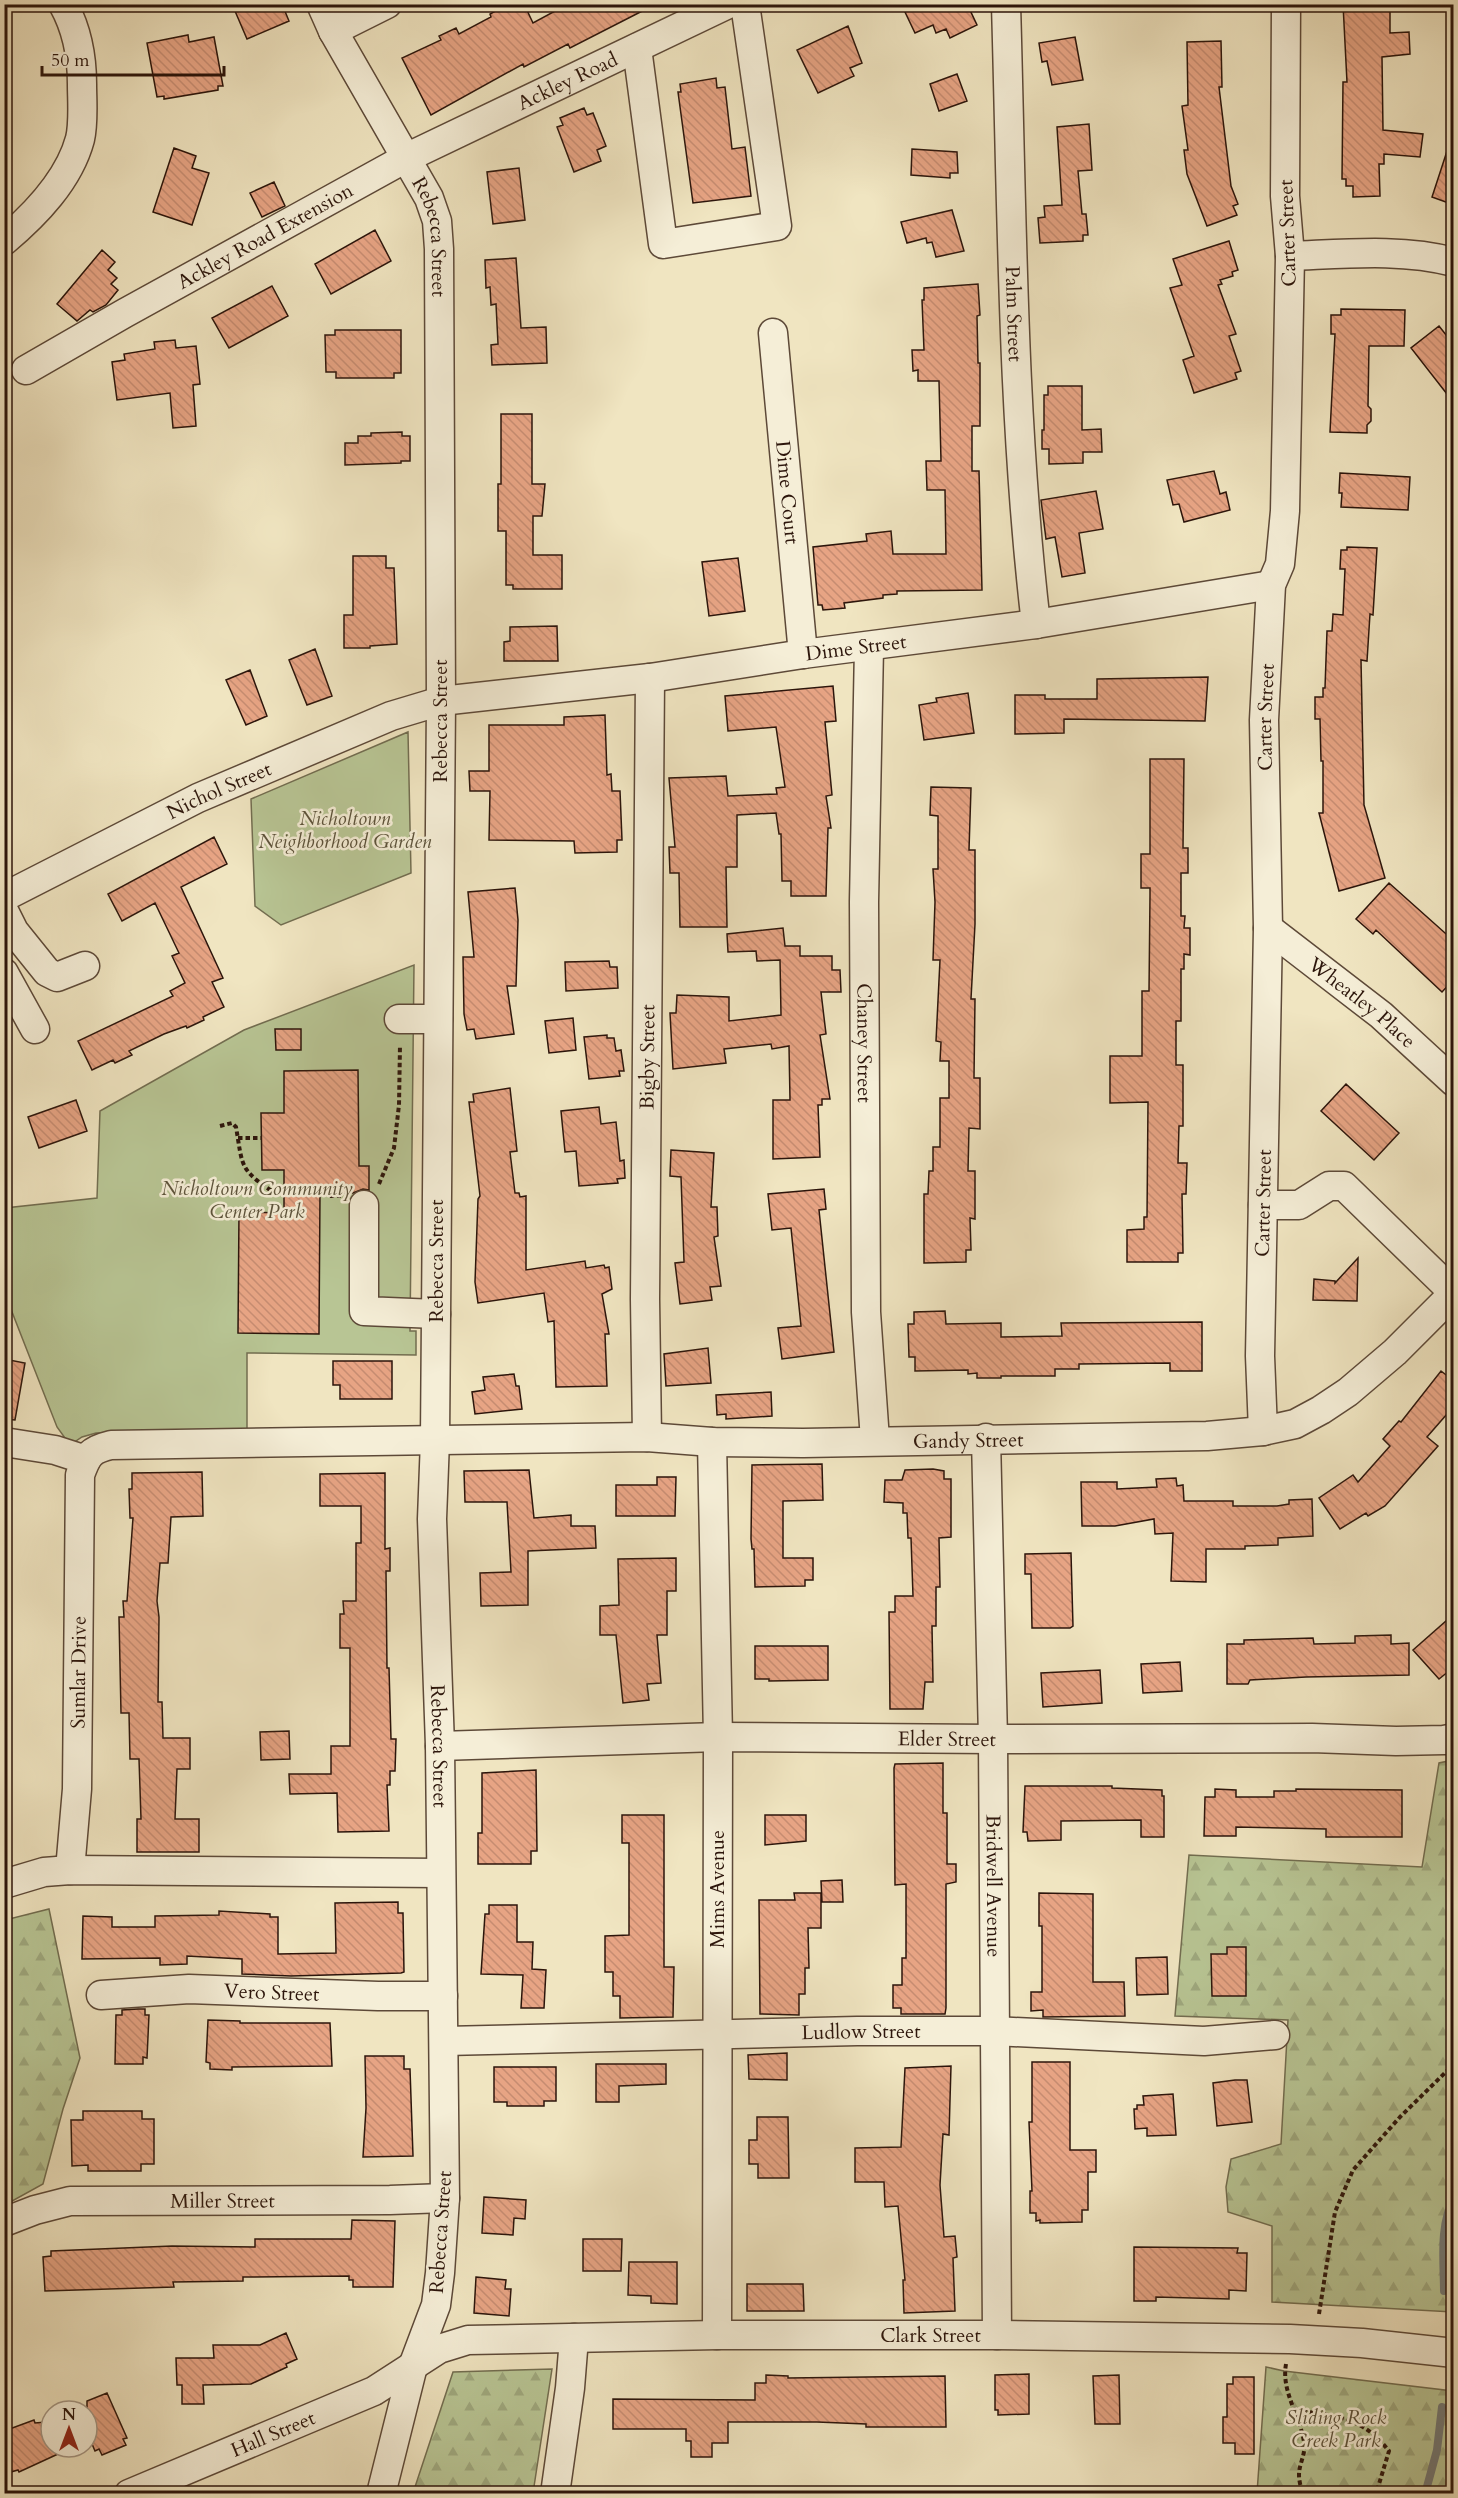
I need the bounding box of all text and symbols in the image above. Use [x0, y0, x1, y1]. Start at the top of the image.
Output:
scale bar [42, 39, 224, 77]
street label: Ackley Road [513, 46, 622, 117]
text: 50 m [51, 48, 90, 73]
street label: Rebecca Street [406, 172, 452, 298]
street label: Ackley Road Extension [172, 177, 359, 296]
street label: Carter Street [1272, 178, 1303, 287]
street label: Palm Street [999, 266, 1029, 363]
street label: Dime Court [769, 439, 806, 546]
street label: Dime Street [804, 628, 908, 668]
street label: Rebecca Street [427, 659, 454, 783]
street label: Carter Street [1251, 662, 1281, 771]
street label: Nichol Street [162, 755, 276, 826]
park label: Nicholtown Neighborhood Garden [258, 805, 432, 855]
street label: Wheatley Place [1302, 950, 1421, 1054]
street label: Chaney Street [850, 983, 878, 1103]
street label: Bigby Street [634, 1004, 661, 1110]
street label: Carter Street [1249, 1148, 1278, 1257]
park label: Nicholtown Community Center Park [161, 1175, 353, 1225]
street label: Rebecca Street [423, 1199, 450, 1323]
street label: Gandy Street [913, 1426, 1024, 1455]
street label: Sumlar Drive [65, 1616, 93, 1729]
street label: Rebecca Street [424, 1684, 454, 1809]
street label: Elder Street [898, 1725, 997, 1753]
street label: Bridwell Avenue [980, 1814, 1007, 1957]
street label: Mims Avenue [704, 1830, 731, 1948]
street label: Vero Street [224, 1977, 321, 2008]
street label: Ludlow Street [801, 2018, 921, 2046]
street label: Rebecca Street [423, 2169, 458, 2294]
street label: Miller Street [170, 2187, 276, 2215]
street label: Clark Street [880, 2322, 981, 2349]
north arrow [39, 2399, 99, 2459]
text: N [62, 2404, 76, 2426]
street label: Hall Street [227, 2404, 320, 2464]
park label: Sliding Rock Creek Park [1286, 2404, 1387, 2454]

